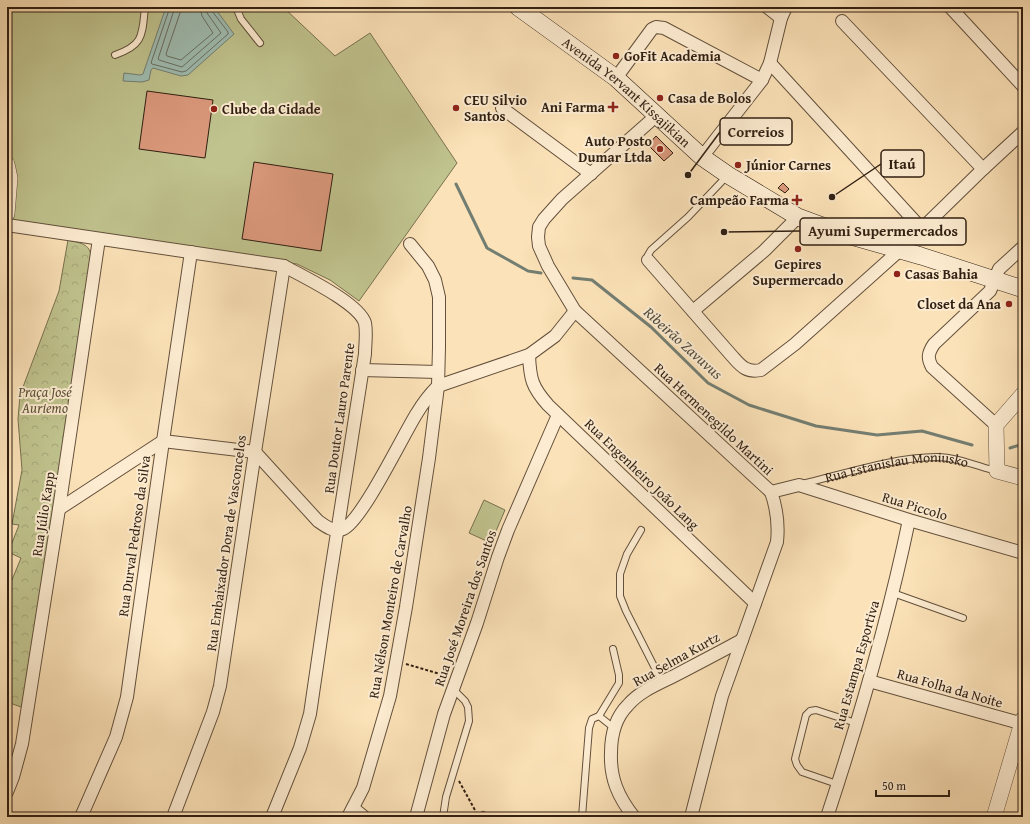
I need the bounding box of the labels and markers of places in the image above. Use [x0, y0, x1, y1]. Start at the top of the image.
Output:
place label: GoFit Academia [624, 46, 722, 66]
marker: GoFit Academia [611, 51, 621, 61]
place label: Casa de Bolos [668, 88, 751, 108]
place label: CEU Silvio Santos [464, 90, 527, 126]
marker: Casa de Bolos [655, 93, 665, 103]
place label: Ani Farma [541, 97, 606, 117]
place label: Clube da Cidade [222, 99, 321, 119]
marker: Ani Farma [608, 102, 618, 112]
marker: CEU Silvio Santos [451, 103, 461, 113]
marker: Clube da Cidade [209, 104, 219, 114]
callout: Correios [720, 118, 792, 145]
place label: Auto Posto Dumar Ltda [578, 131, 653, 167]
marker: Auto Posto Dumar Ltda [655, 144, 665, 154]
callout: Itaú [881, 150, 924, 177]
place label: Júnior Carnes [744, 155, 831, 175]
marker: Júnior Carnes [733, 160, 743, 170]
place label: Campeão Farma [690, 190, 790, 210]
marker: Campeão Farma [792, 195, 802, 205]
callout: Ayumi Supermercados [800, 218, 966, 245]
marker: Gepires Supermercado [793, 244, 803, 254]
place label: Gepires Supermercado [753, 254, 844, 290]
place label: Casas Bahia [905, 264, 979, 284]
marker: Casas Bahia [892, 269, 902, 279]
place label: Closet da Ana [917, 294, 1002, 314]
marker: Closet da Ana [1004, 299, 1014, 309]

